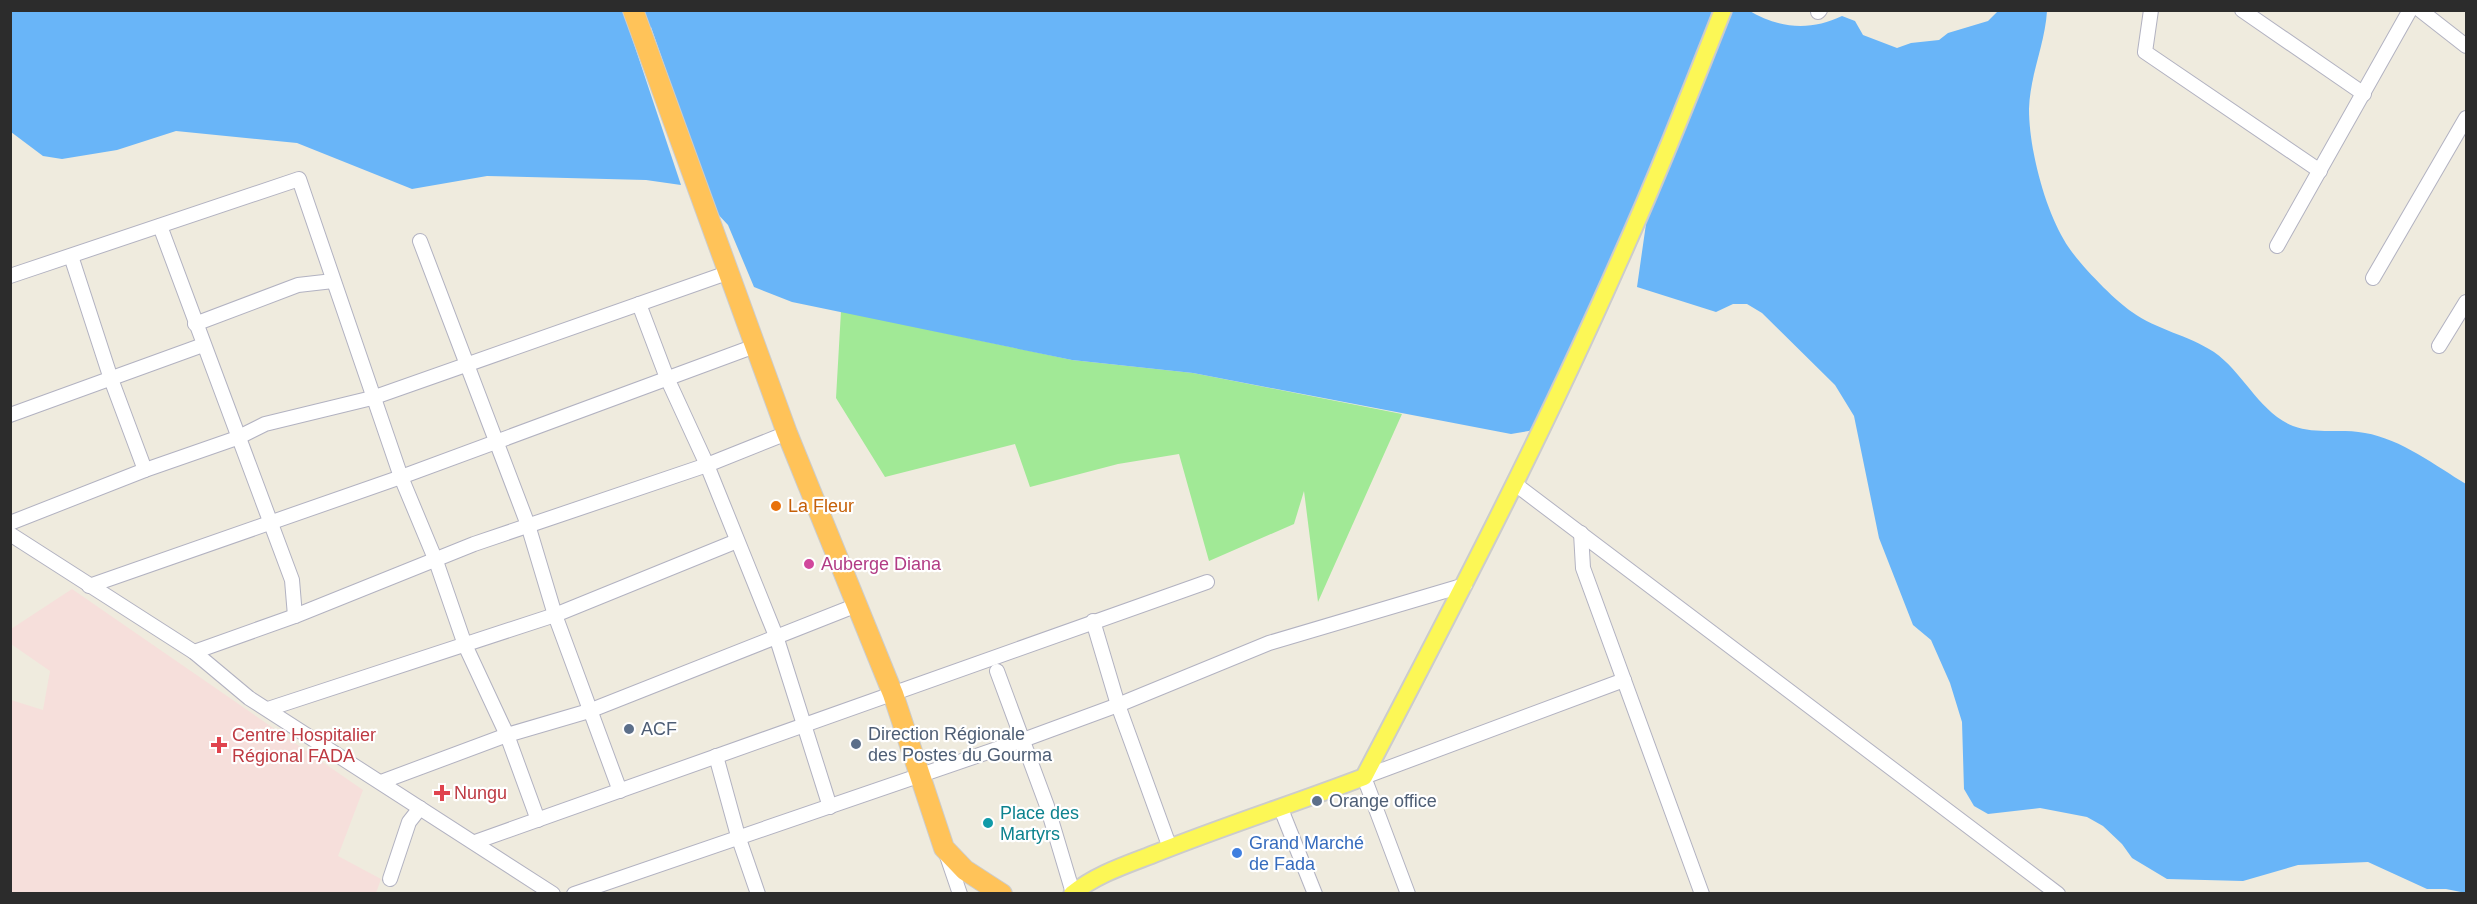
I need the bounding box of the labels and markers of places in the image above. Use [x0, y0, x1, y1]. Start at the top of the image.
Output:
place label: La Fleur [788, 496, 854, 516]
marker: La Fleur [769, 499, 783, 513]
place label: Auberge Diana [821, 554, 942, 574]
marker: Auberge Diana [802, 557, 816, 571]
place label: ACF [641, 719, 677, 739]
marker: ACF [622, 722, 636, 736]
place label: Direction Régionale des Postes du Gourma [868, 724, 1053, 765]
place label: Centre Hospitalier Régional FADA [232, 725, 376, 766]
marker: Centre Hospitalier Régional FADA [210, 736, 228, 754]
marker: Direction Régionale des Postes du Gourma [849, 737, 863, 751]
place label: Nungu [454, 783, 507, 803]
marker: Nungu [435, 786, 449, 800]
place label: Orange office [1329, 791, 1437, 811]
marker: Orange office [1310, 794, 1324, 808]
place label: Place des Martyrs [1000, 803, 1079, 844]
marker: Place des Martyrs [981, 816, 995, 830]
place label: Grand Marché de Fada [1249, 833, 1364, 874]
marker: Grand Marché de Fada [1230, 846, 1244, 860]

